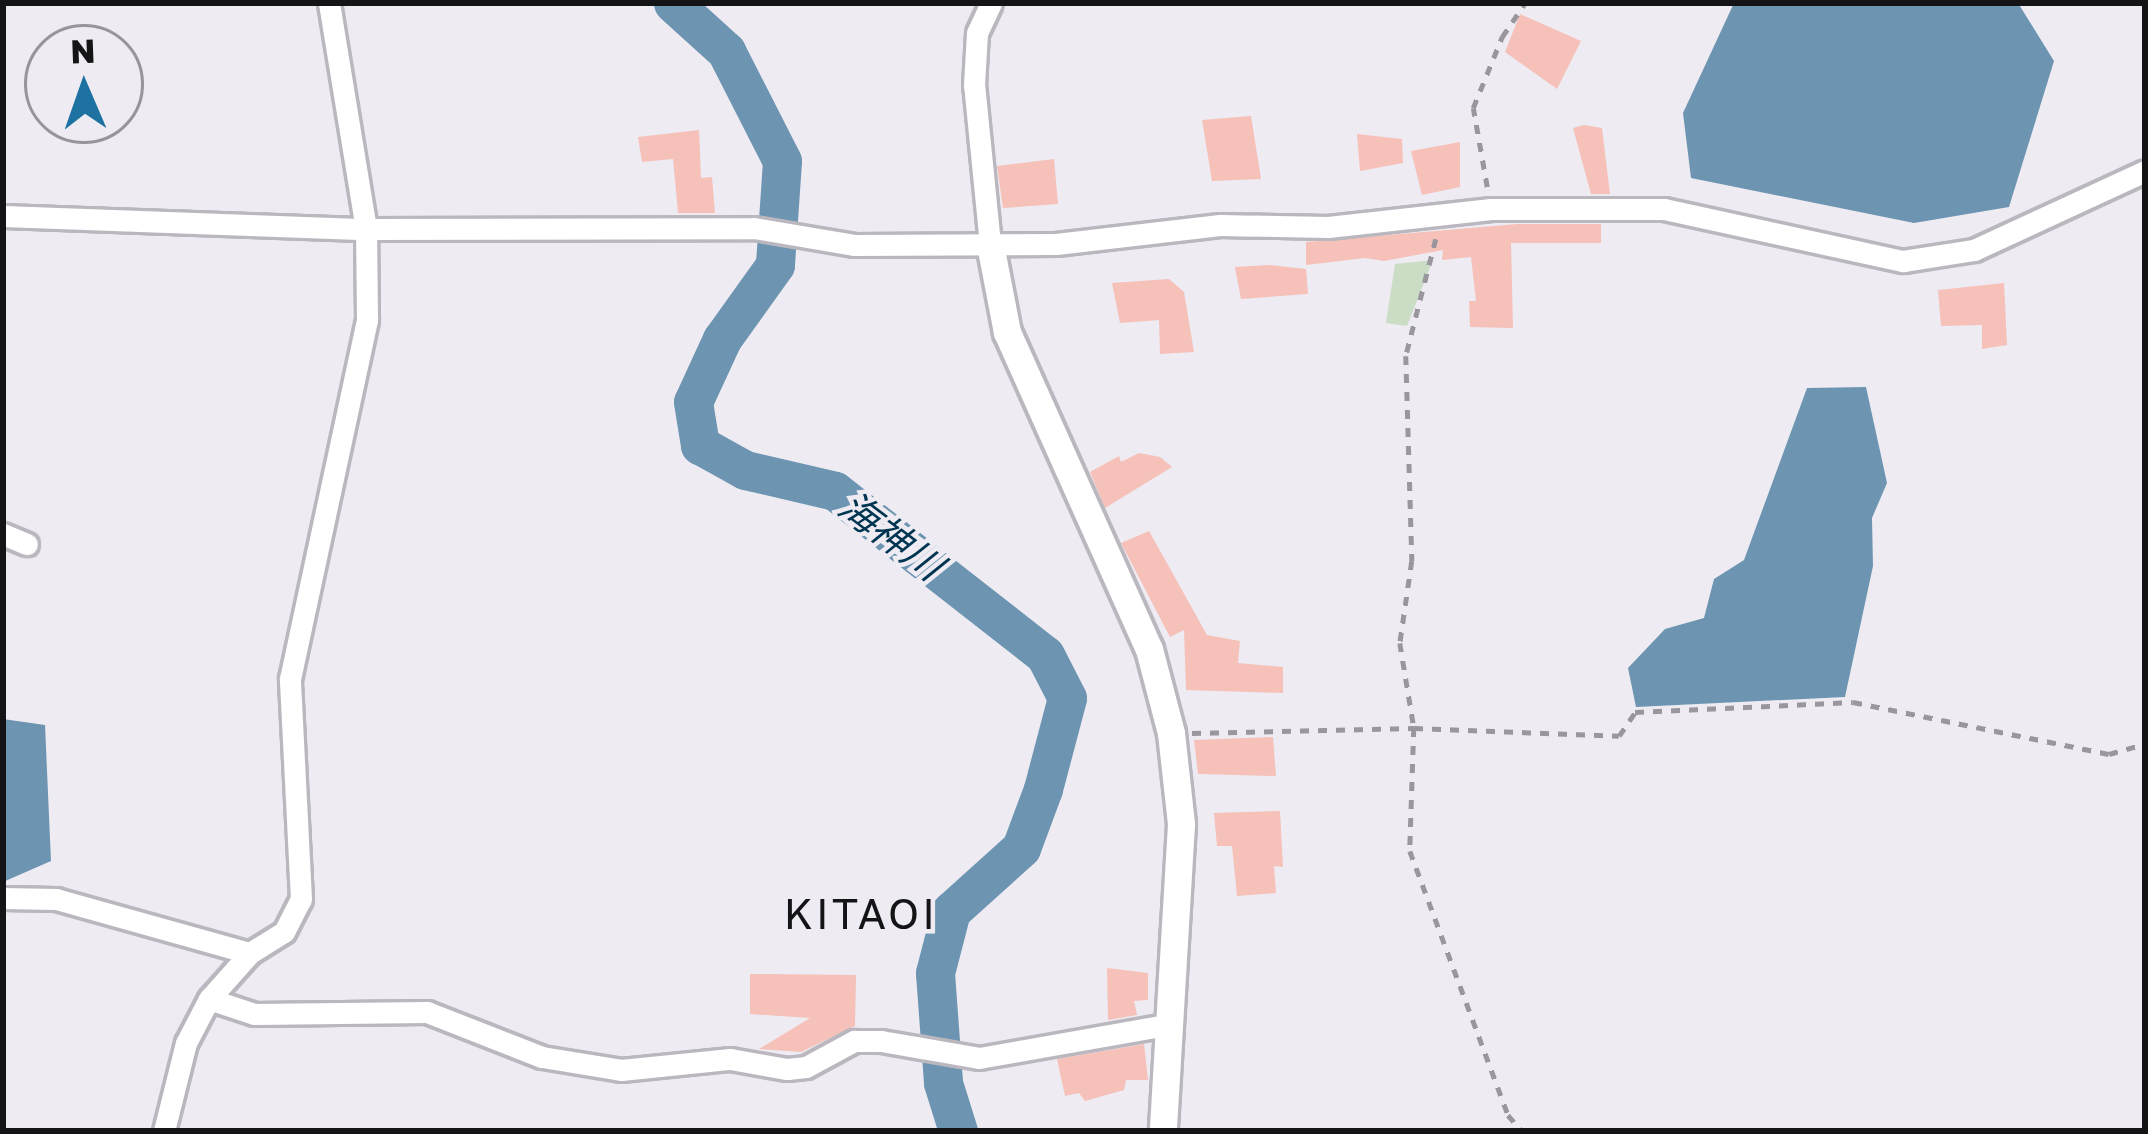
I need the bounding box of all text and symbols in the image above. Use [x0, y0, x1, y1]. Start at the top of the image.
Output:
north arrow [24, 24, 144, 144]
text: N [70, 31, 96, 70]
water label: 海神川 [830, 482, 952, 590]
district label: KITAOI [784, 888, 938, 938]

